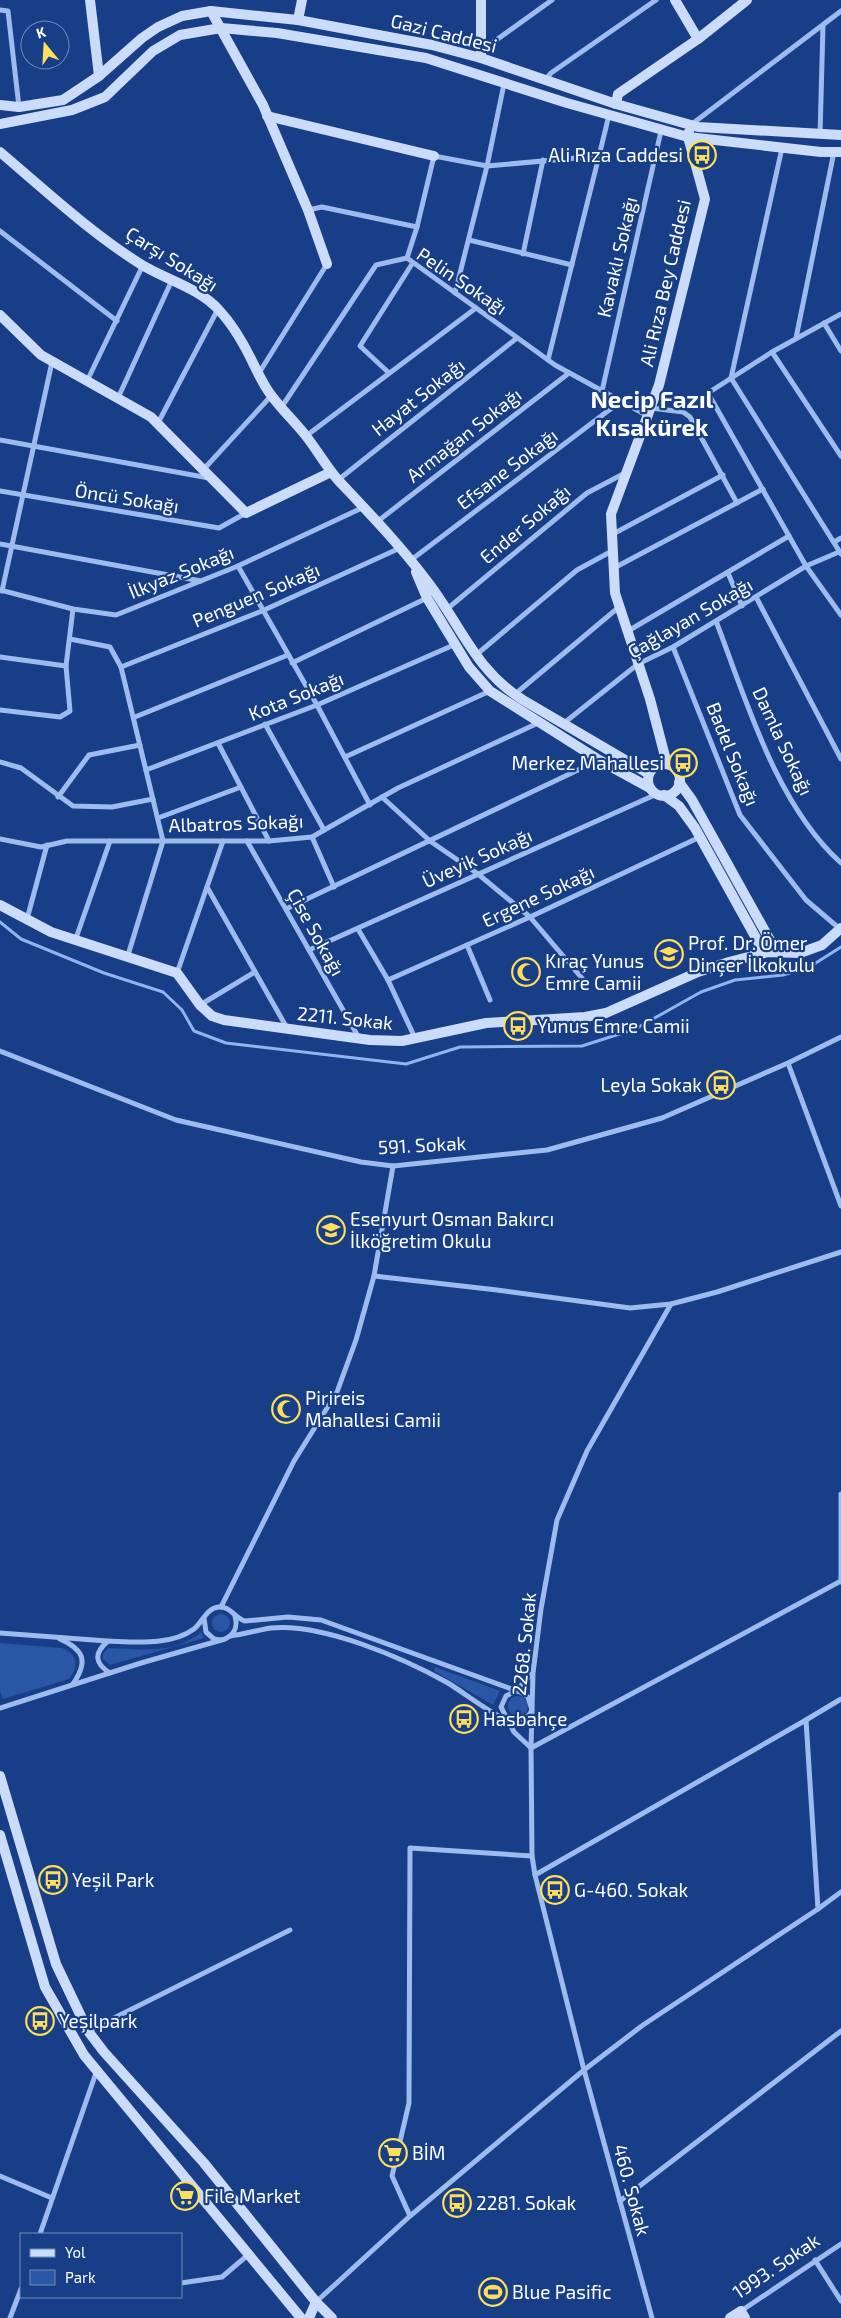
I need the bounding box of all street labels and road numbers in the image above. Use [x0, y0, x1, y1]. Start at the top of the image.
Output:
street label: Gazi Caddesi [389, 8, 500, 57]
street label: Kavaklı Sokağı [591, 194, 642, 320]
street label: Ali Rıza Bey Caddesi [634, 197, 695, 369]
street label: Çarşı Sokağı [121, 221, 223, 297]
street label: Pelin Sokağı [413, 242, 512, 319]
street label: Hayat Sokağı [367, 353, 469, 440]
street label: Armağan Sokağı [402, 383, 526, 487]
street label: Efsane Sokağı [452, 423, 562, 514]
street label: Öncü Sokağı [73, 478, 181, 517]
street label: Ender Sokağı [475, 479, 575, 568]
street label: İlkyaz Sokağı [125, 540, 237, 603]
street label: Penguen Sokağı [189, 557, 323, 632]
street label: Çağlayan Sokağı [623, 572, 757, 664]
street label: Kota Sokağı [245, 666, 347, 725]
street label: Damla Sokağı [748, 683, 819, 799]
street label: Badel Sokağı [702, 699, 765, 809]
street label: Albatros Sokağı [168, 809, 304, 836]
street label: Üveyik Sokağı [418, 823, 535, 892]
street label: Ergene Sokağı [478, 859, 598, 932]
street label: Çise Sokağı [282, 884, 350, 980]
street label: 2211. Sokak [296, 1001, 394, 1034]
street label: 591. Sokak [377, 1131, 467, 1158]
street label: 2268. Sokak [507, 1591, 540, 1697]
street label: 460. Sokak [609, 2142, 656, 2238]
street label: 1993. Sokak [728, 2228, 824, 2303]

